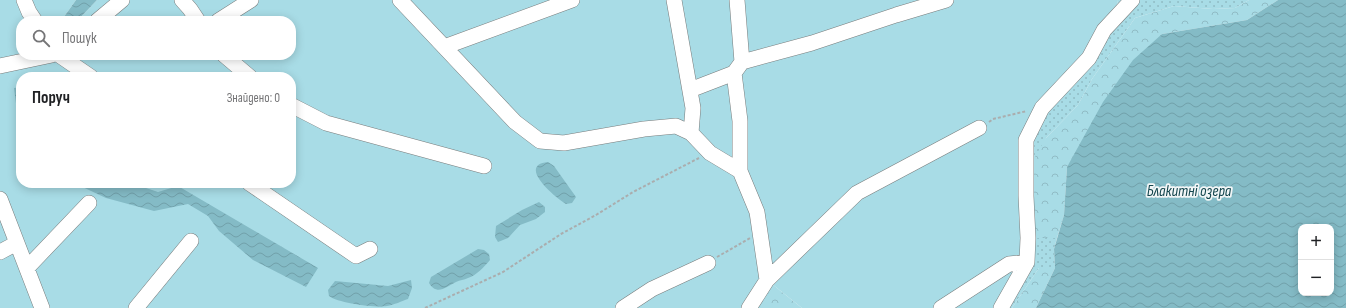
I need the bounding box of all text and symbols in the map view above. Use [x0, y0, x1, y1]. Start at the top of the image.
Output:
search box [16, 16, 296, 60]
icon: search [30, 27, 52, 49]
text: Пошук [62, 29, 97, 48]
text: Поруч [32, 88, 70, 108]
text: Знайдено: 0 [227, 90, 280, 106]
water label: Блакитні озера [1147, 182, 1232, 201]
map controls [1298, 224, 1334, 296]
button: + [1298, 224, 1334, 260]
button: − [1298, 260, 1334, 296]

